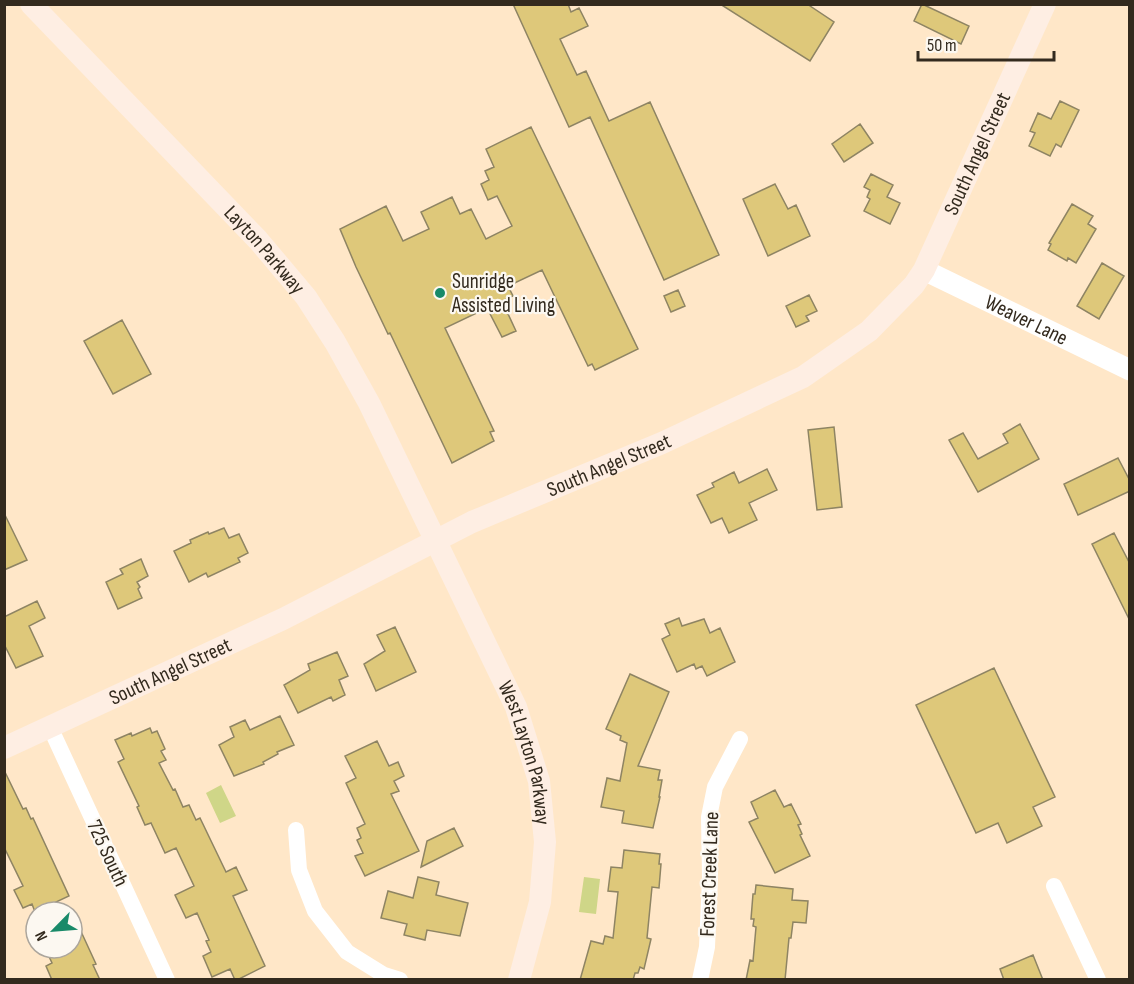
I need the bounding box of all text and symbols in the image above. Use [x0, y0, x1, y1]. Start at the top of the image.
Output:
scale bar [918, 24, 1054, 62]
text: 50 m [927, 35, 957, 56]
street label: South Angel Street [939, 89, 1016, 219]
street label: Layton Parkway [219, 200, 310, 299]
place label: Sunridge Assisted Living [451, 269, 555, 318]
marker: Sunridge Assisted Living [433, 286, 447, 300]
street label: Weaver Lane [981, 290, 1072, 351]
street label: South Angel Street [543, 429, 675, 502]
street label: South Angel Street [105, 633, 235, 711]
street label: West Layton Parkway [492, 677, 555, 826]
street label: Forest Creek Lane [695, 811, 724, 937]
street label: 725 South [81, 816, 134, 891]
north arrow [24, 900, 84, 960]
text: N [31, 928, 52, 944]

